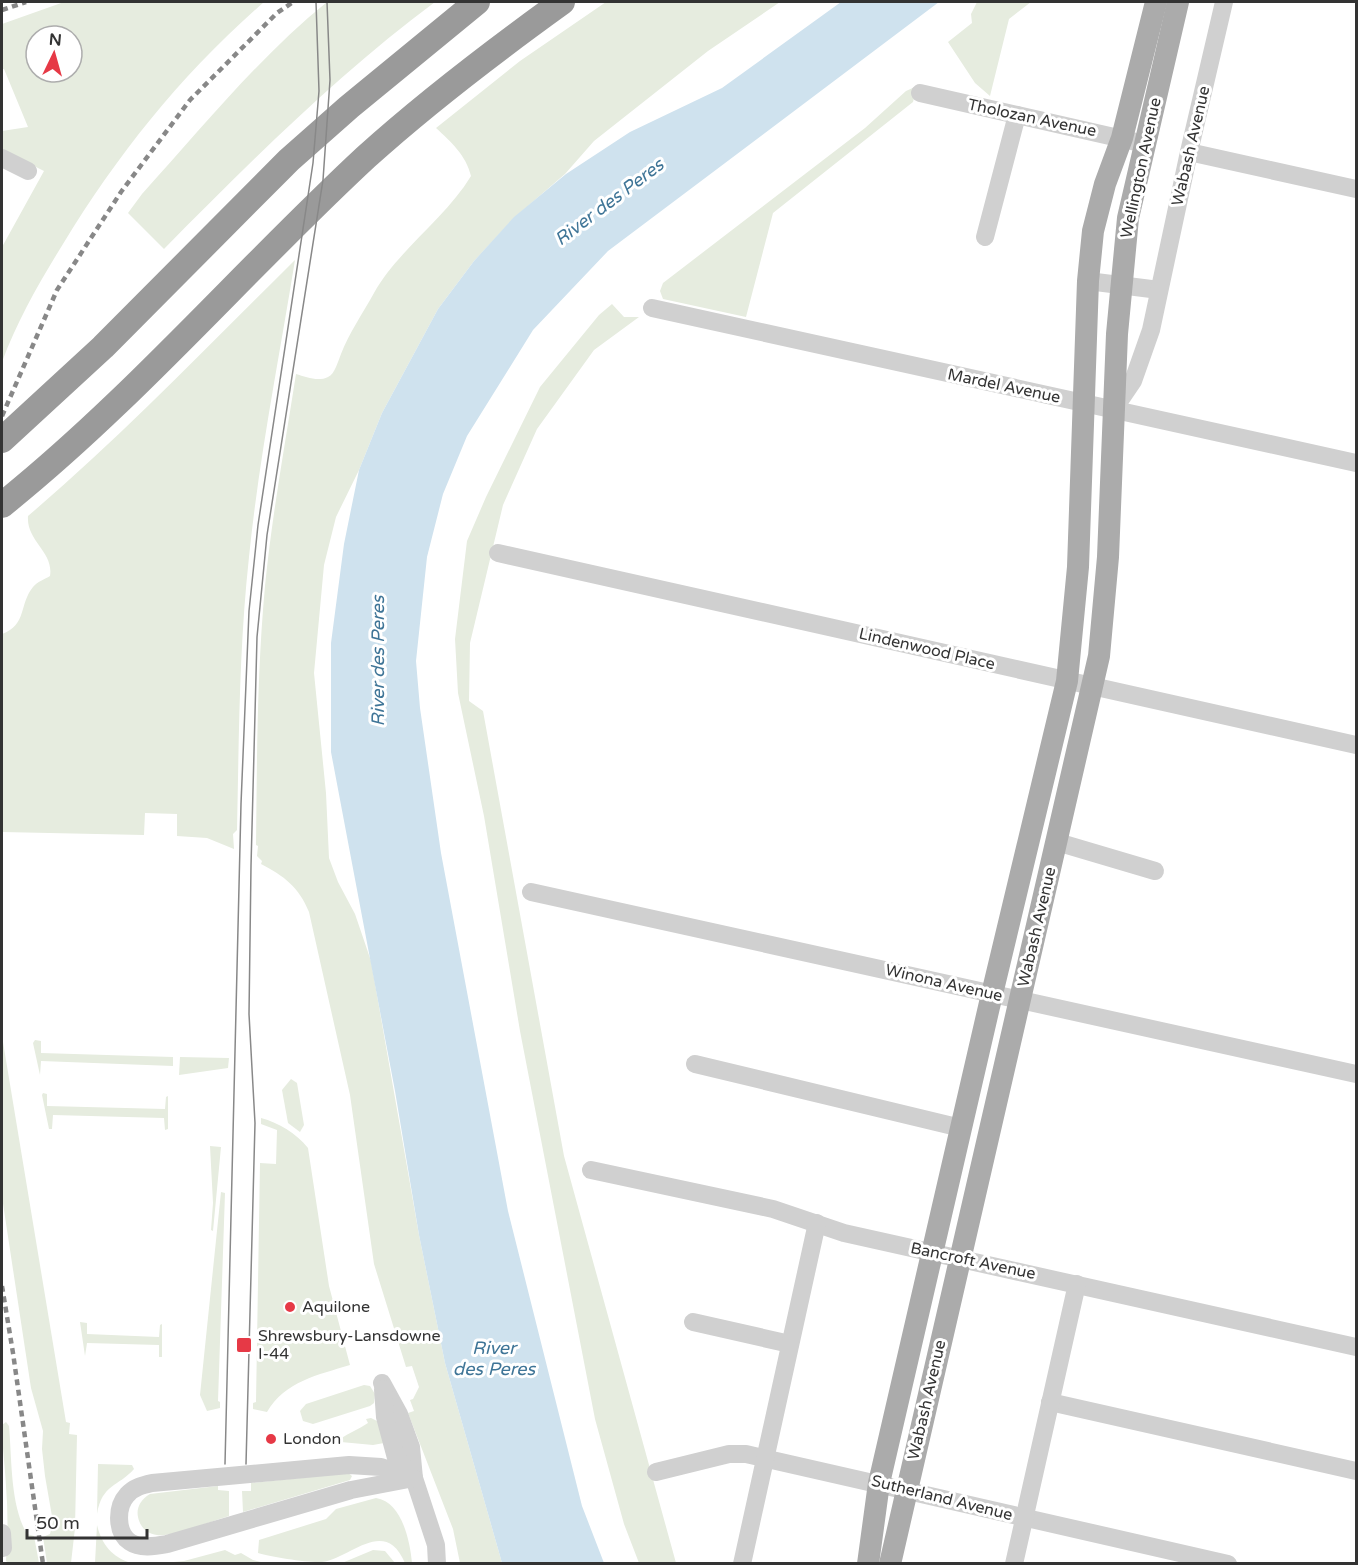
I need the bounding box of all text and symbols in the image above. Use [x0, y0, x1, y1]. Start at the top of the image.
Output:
north arrow [24, 24, 84, 84]
text: N [48, 30, 62, 51]
street label: Wabash Avenue [1167, 84, 1215, 208]
street label: Tholozan Avenue [966, 95, 1098, 141]
street label: Wellington Avenue [1116, 96, 1166, 240]
water label: River des Peres [550, 153, 669, 250]
street label: Mardel Avenue [946, 364, 1062, 408]
water label: River des Peres [367, 594, 389, 726]
street label: Lindenwood Place [857, 624, 997, 674]
street label: Wabash Avenue [1013, 865, 1061, 989]
street label: Winona Avenue [883, 960, 1005, 1006]
street label: Bancroft Avenue [909, 1238, 1037, 1284]
place label: Aquilone [302, 1297, 370, 1317]
marker: Aquilone [283, 1300, 297, 1314]
place label: Shrewsbury-Lansdowne I-44 [258, 1326, 440, 1364]
marker: Shrewsbury-Lansdowne I-44 [235, 1336, 253, 1354]
water label: River des Peres [453, 1337, 537, 1380]
street label: Wabash Avenue [903, 1338, 951, 1462]
place label: London [283, 1429, 341, 1449]
marker: London [264, 1432, 278, 1446]
street label: Sutherland Avenue [869, 1471, 1015, 1525]
scale bar [27, 1502, 147, 1540]
text: 50 m [36, 1512, 80, 1534]

